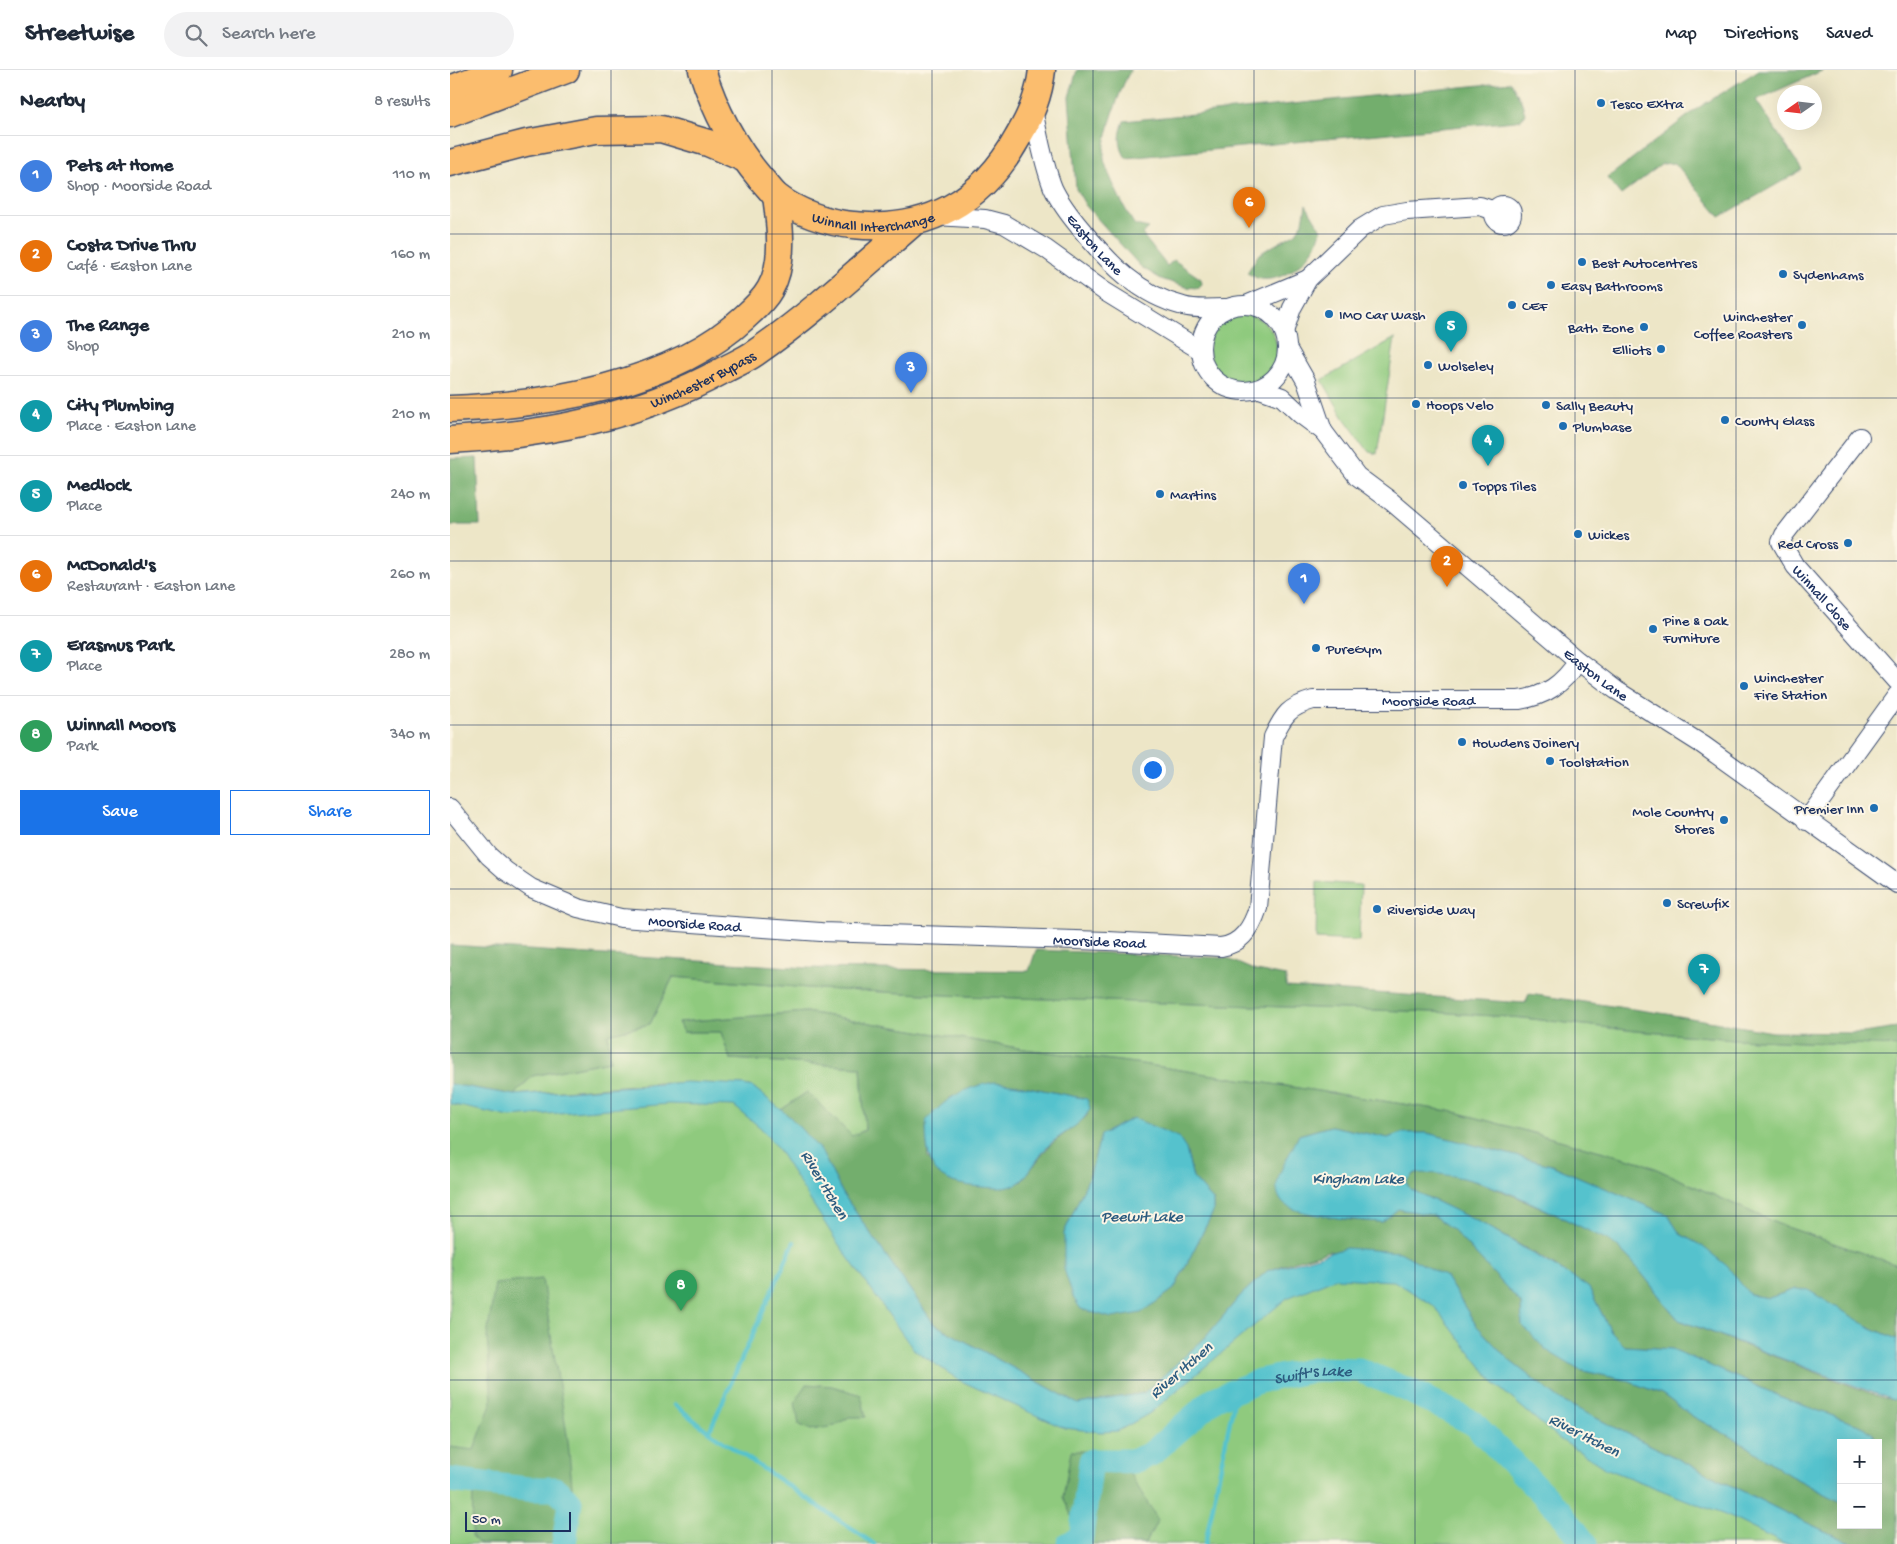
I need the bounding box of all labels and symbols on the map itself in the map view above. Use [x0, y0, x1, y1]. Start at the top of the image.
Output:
north arrow [1777, 85, 1822, 130]
place label: Tesco Extra [1610, 96, 1684, 114]
marker: Tesco Extra [1595, 97, 1607, 109]
pin: 6 [1233, 187, 1265, 228]
street label: Winnall Interchange [809, 209, 938, 237]
street label: Easton Lane [1061, 211, 1126, 280]
place label: Best Autocentres [1591, 255, 1698, 273]
marker: Best Autocentres [1576, 256, 1588, 268]
place label: Sydenhams [1793, 267, 1864, 285]
marker: Sydenhams [1777, 268, 1789, 280]
place label: Easy Bathrooms [1561, 278, 1663, 296]
marker: Easy Bathrooms [1545, 279, 1557, 291]
place label: CEF [1522, 298, 1548, 316]
marker: CEF [1506, 299, 1518, 311]
place label: IMO Car Wash [1339, 307, 1426, 325]
marker: IMO Car Wash [1323, 308, 1335, 320]
place label: Winchester Coffee Roasters [1694, 309, 1794, 344]
pin: 5 [1435, 311, 1467, 352]
marker: Winchester Coffee Roasters [1796, 319, 1808, 331]
place label: Bath Zone [1567, 320, 1634, 338]
marker: Bath Zone [1638, 321, 1650, 333]
place label: Elliots [1612, 342, 1651, 360]
marker: Elliots [1655, 343, 1667, 355]
street label: Winchester Bypass [648, 348, 760, 413]
pin: 3 [895, 352, 927, 393]
place label: Wolseley [1438, 358, 1494, 376]
marker: Wolseley [1422, 359, 1434, 371]
place label: Hoops Velo [1426, 397, 1494, 415]
marker: Hoops Velo [1410, 398, 1422, 410]
place label: Sally Beauty [1556, 398, 1634, 416]
marker: Sally Beauty [1540, 399, 1552, 411]
place label: County Glass [1735, 413, 1815, 431]
marker: County Glass [1719, 414, 1731, 426]
place label: Plumbase [1572, 419, 1632, 437]
marker: Plumbase [1557, 420, 1569, 432]
pin: 4 [1472, 425, 1504, 466]
place label: Topps Tiles [1472, 478, 1536, 496]
marker: Topps Tiles [1457, 479, 1469, 491]
place label: Martins [1170, 487, 1217, 505]
marker: Martins [1154, 488, 1166, 500]
place label: Wickes [1588, 527, 1630, 545]
marker: Wickes [1572, 528, 1584, 540]
place label: Red Cross [1778, 536, 1838, 554]
marker: Red Cross [1842, 537, 1854, 549]
pin: 2 [1431, 546, 1463, 587]
street label: Winnall Close [1787, 562, 1855, 635]
pin: 1 [1288, 563, 1320, 604]
place label: Pine & Oak Furniture [1662, 613, 1729, 648]
marker: Pine & Oak Furniture [1647, 623, 1659, 635]
place label: PureGym [1325, 641, 1382, 659]
marker: PureGym [1310, 642, 1322, 654]
street label: Easton Lane [1559, 645, 1631, 706]
place label: Winchester Fire Station [1753, 670, 1827, 705]
marker: Winchester Fire Station [1738, 680, 1750, 692]
street label: Moorside Road [1382, 693, 1476, 711]
place label: Howdens Joinery [1472, 735, 1580, 753]
marker: Howdens Joinery [1456, 736, 1468, 748]
place label: Toolstation [1559, 754, 1629, 772]
marker: Toolstation [1544, 755, 1556, 767]
your location [1140, 757, 1166, 783]
place label: Premier Inn [1793, 801, 1864, 819]
marker: Premier Inn [1868, 802, 1880, 814]
place label: Mole Country Stores [1632, 804, 1715, 839]
marker: Mole Country Stores [1718, 814, 1730, 826]
place label: Screwfix [1677, 896, 1730, 914]
marker: Screwfix [1661, 897, 1673, 909]
place label: Riverside Way [1387, 902, 1476, 920]
marker: Riverside Way [1371, 903, 1383, 915]
street label: Moorside Road [648, 913, 743, 937]
street label: Moorside Road [1053, 932, 1147, 954]
pin: 7 [1688, 954, 1720, 995]
water label: River Itchen [795, 1148, 851, 1224]
water label: Kingham Lake [1312, 1171, 1405, 1190]
water label: Peewit Lake [1101, 1209, 1184, 1228]
pin: 8 [665, 1270, 697, 1311]
water label: River Itchen [1147, 1339, 1218, 1404]
water label: Swift's Lake [1273, 1363, 1352, 1391]
water label: River Itchen [1545, 1411, 1622, 1463]
scale bar [465, 1509, 571, 1532]

